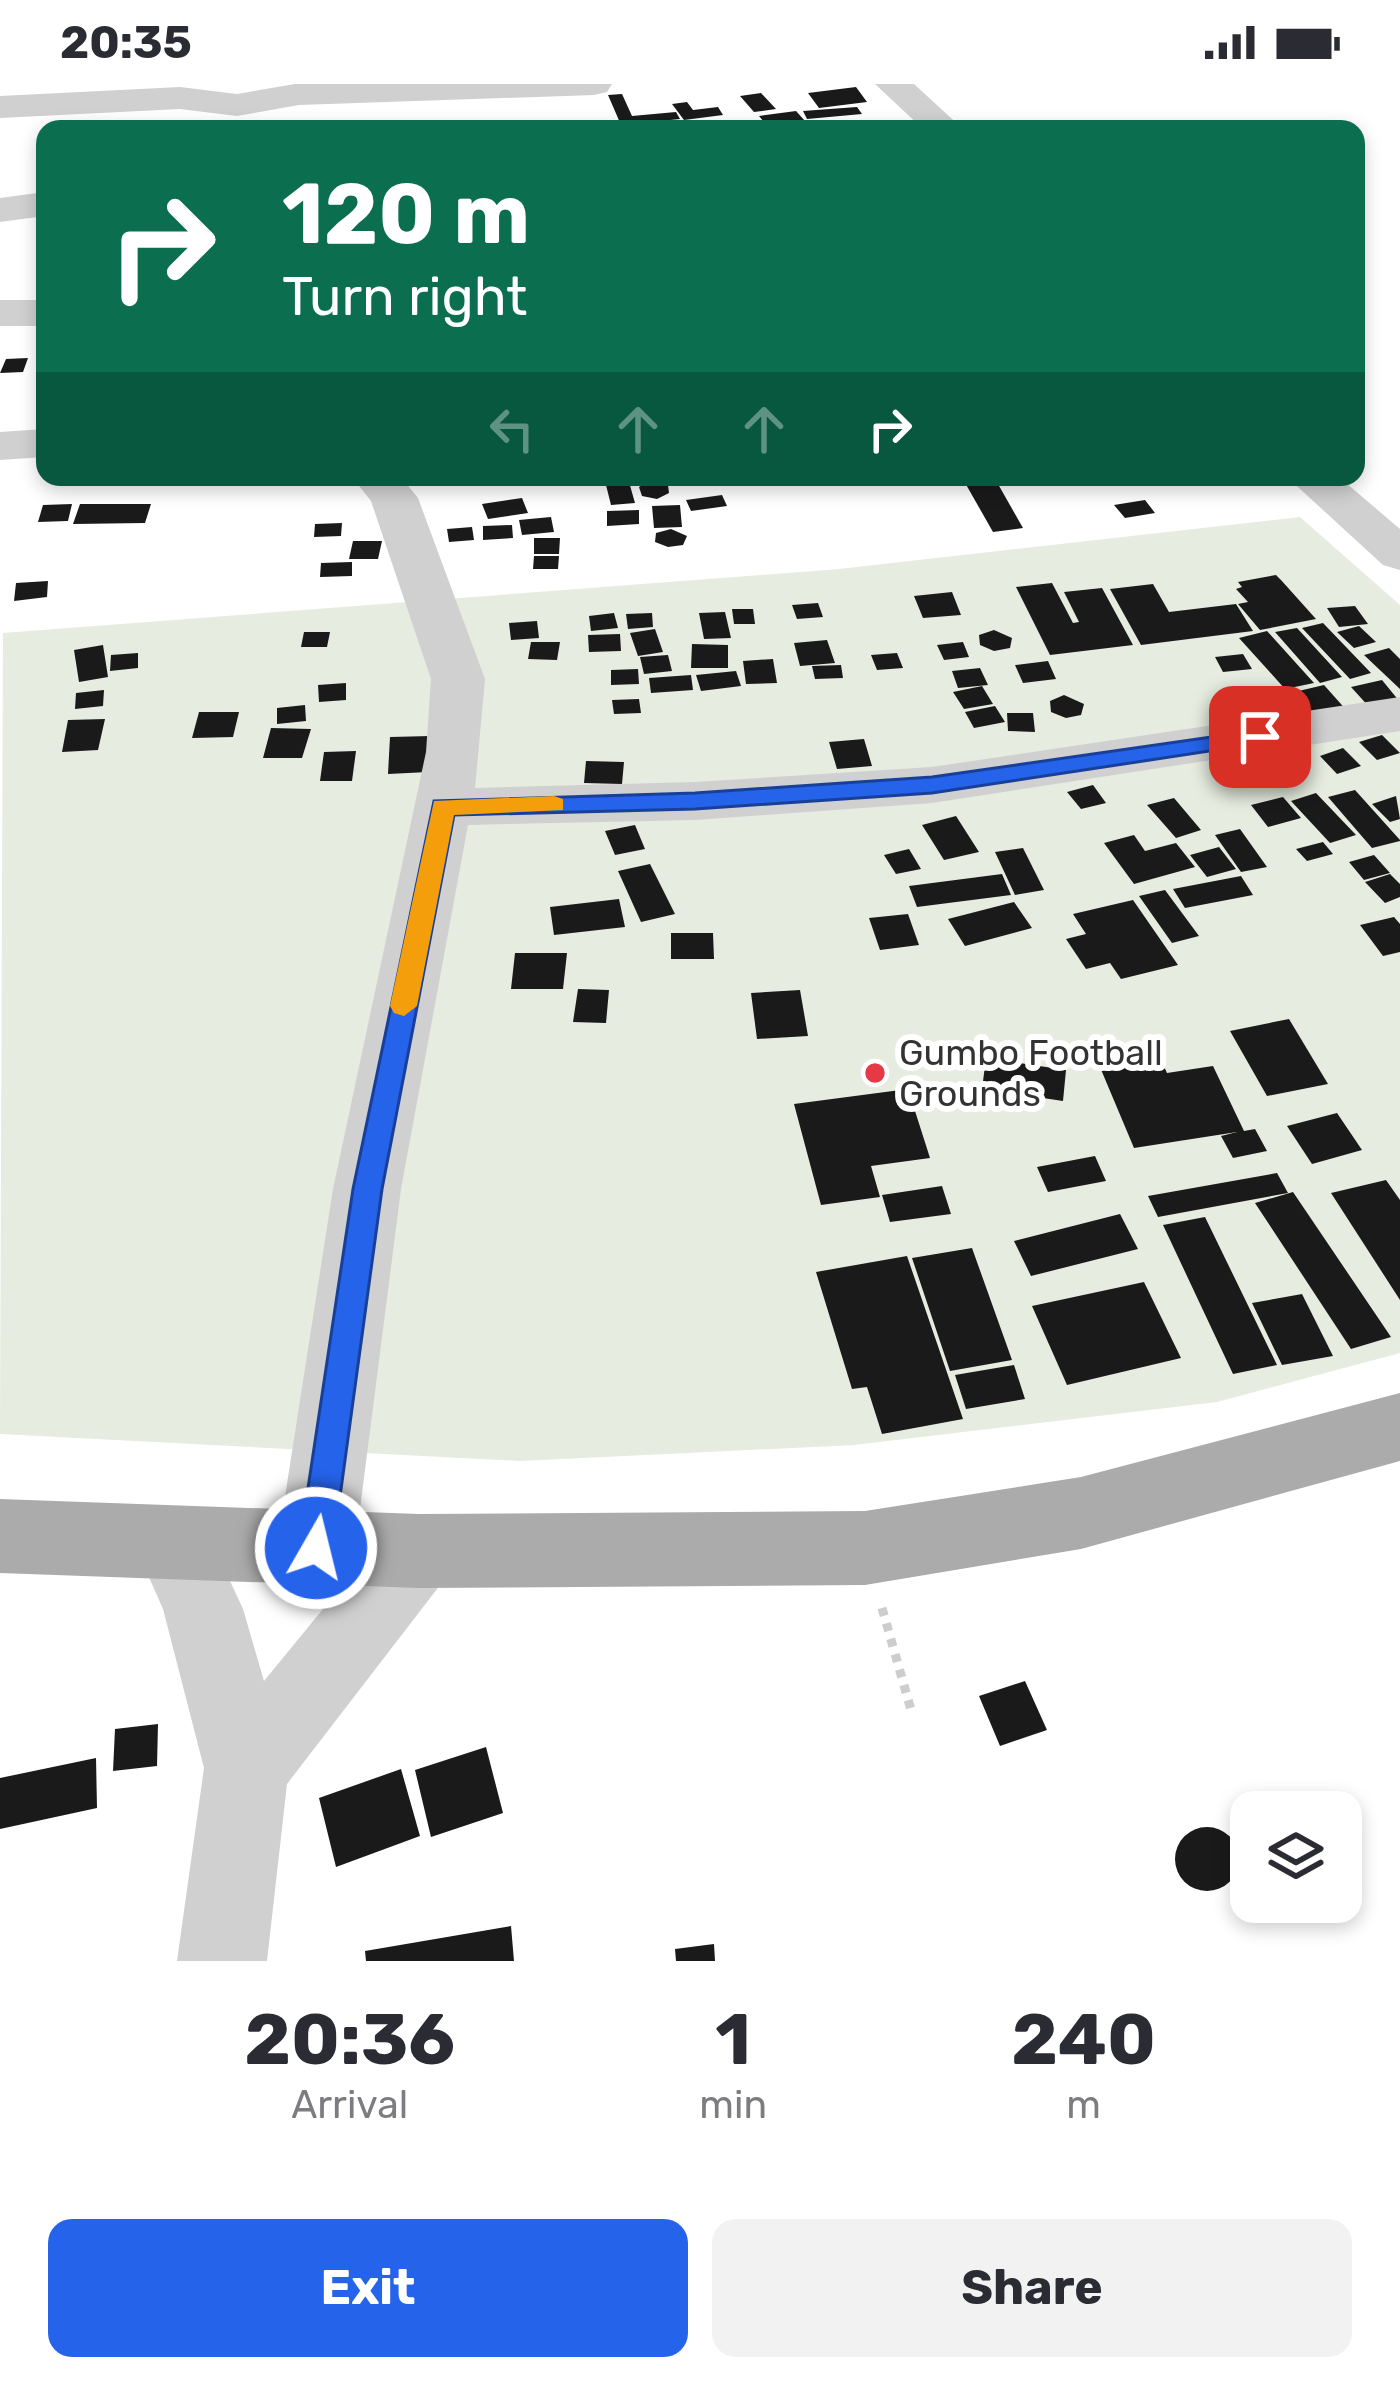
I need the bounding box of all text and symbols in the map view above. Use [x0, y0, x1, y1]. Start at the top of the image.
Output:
text: 20:35 [60, 16, 192, 69]
text: 120 m [282, 164, 530, 264]
icon: right [84, 168, 240, 324]
text: Turn right [282, 265, 527, 329]
icon: left [479, 396, 545, 462]
icon: ahead [605, 396, 671, 462]
icon: ahead [731, 396, 797, 462]
icon: right [857, 396, 923, 462]
pin [1209, 686, 1311, 788]
icon: arrive [1227, 704, 1293, 770]
place label: Gumbo Football Grounds [899, 1031, 1163, 1115]
marker: Gumbo Football Grounds [862, 1060, 888, 1086]
position arrow [253, 1485, 379, 1611]
map controls [1230, 1791, 1362, 1923]
button: layers [1230, 1791, 1362, 1923]
text: 20:36 [244, 1997, 455, 2082]
text: 1 [715, 1997, 751, 2082]
text: 240 [1011, 1997, 1156, 2082]
text: Arrival [291, 2082, 408, 2128]
text: min [699, 2082, 767, 2128]
text: m [1066, 2082, 1101, 2128]
button: Exit [48, 2219, 688, 2357]
button: Share [712, 2219, 1352, 2357]

